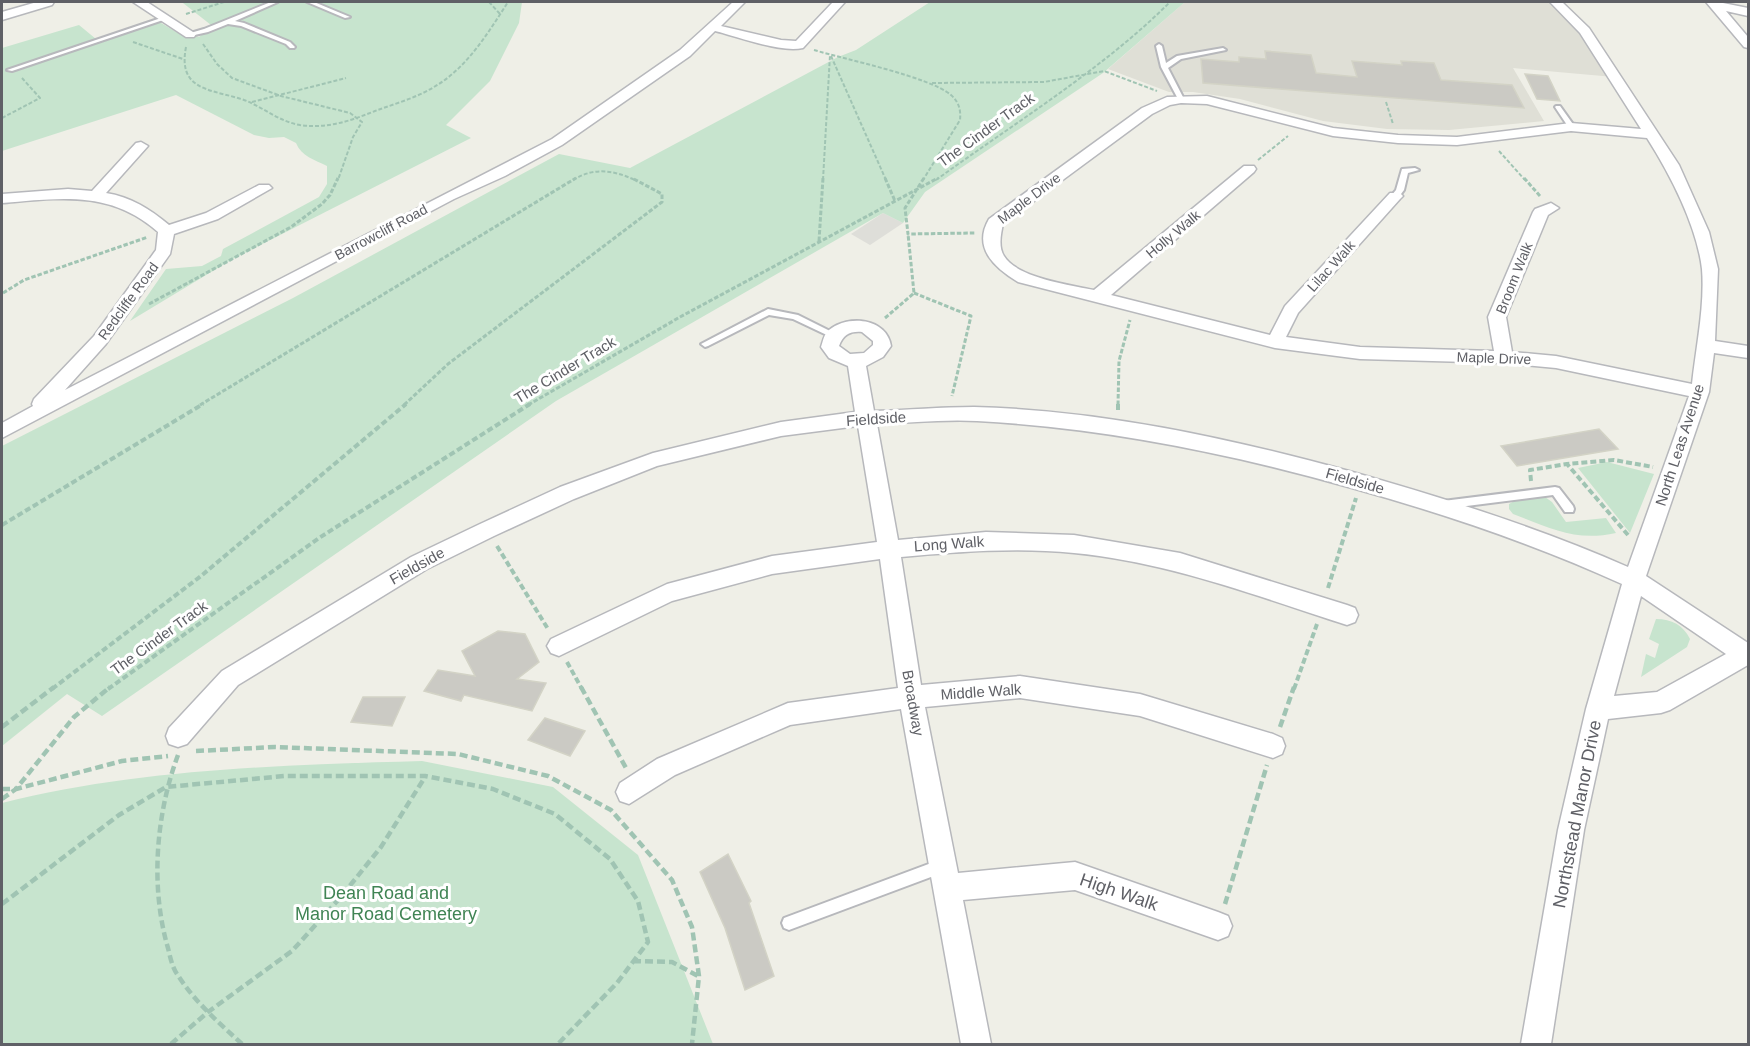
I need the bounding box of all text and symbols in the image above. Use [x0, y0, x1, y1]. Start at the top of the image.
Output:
street label: The Cinder Track [934, 89, 1038, 170]
street label: Maple Drive [994, 169, 1064, 227]
street label: Barrowcliff Road [332, 201, 430, 263]
street label: Holly Walk [1143, 206, 1204, 261]
street label: Lilac Walk [1304, 236, 1359, 295]
street label: Broom Walk [1492, 239, 1536, 316]
street label: Redcliffe Road [95, 259, 161, 343]
street label: The Cinder Track [511, 332, 619, 406]
street label: Maple Drive [1456, 349, 1532, 367]
street label: North Leas Avenue [1652, 382, 1707, 508]
street label: Fieldside [845, 408, 907, 429]
street label: Fieldside [1324, 464, 1386, 497]
street label: Long Walk [913, 533, 985, 554]
street label: Fieldside [386, 544, 447, 588]
street label: The Cinder Track [107, 597, 211, 678]
street label: Broadway [899, 669, 928, 738]
street label: Middle Walk [940, 680, 1023, 703]
street label: Northstead Manor Drive [1549, 718, 1605, 910]
street label: High Walk [1077, 869, 1162, 915]
park label: Dean Road and Manor Road Cemetery [295, 883, 477, 924]

